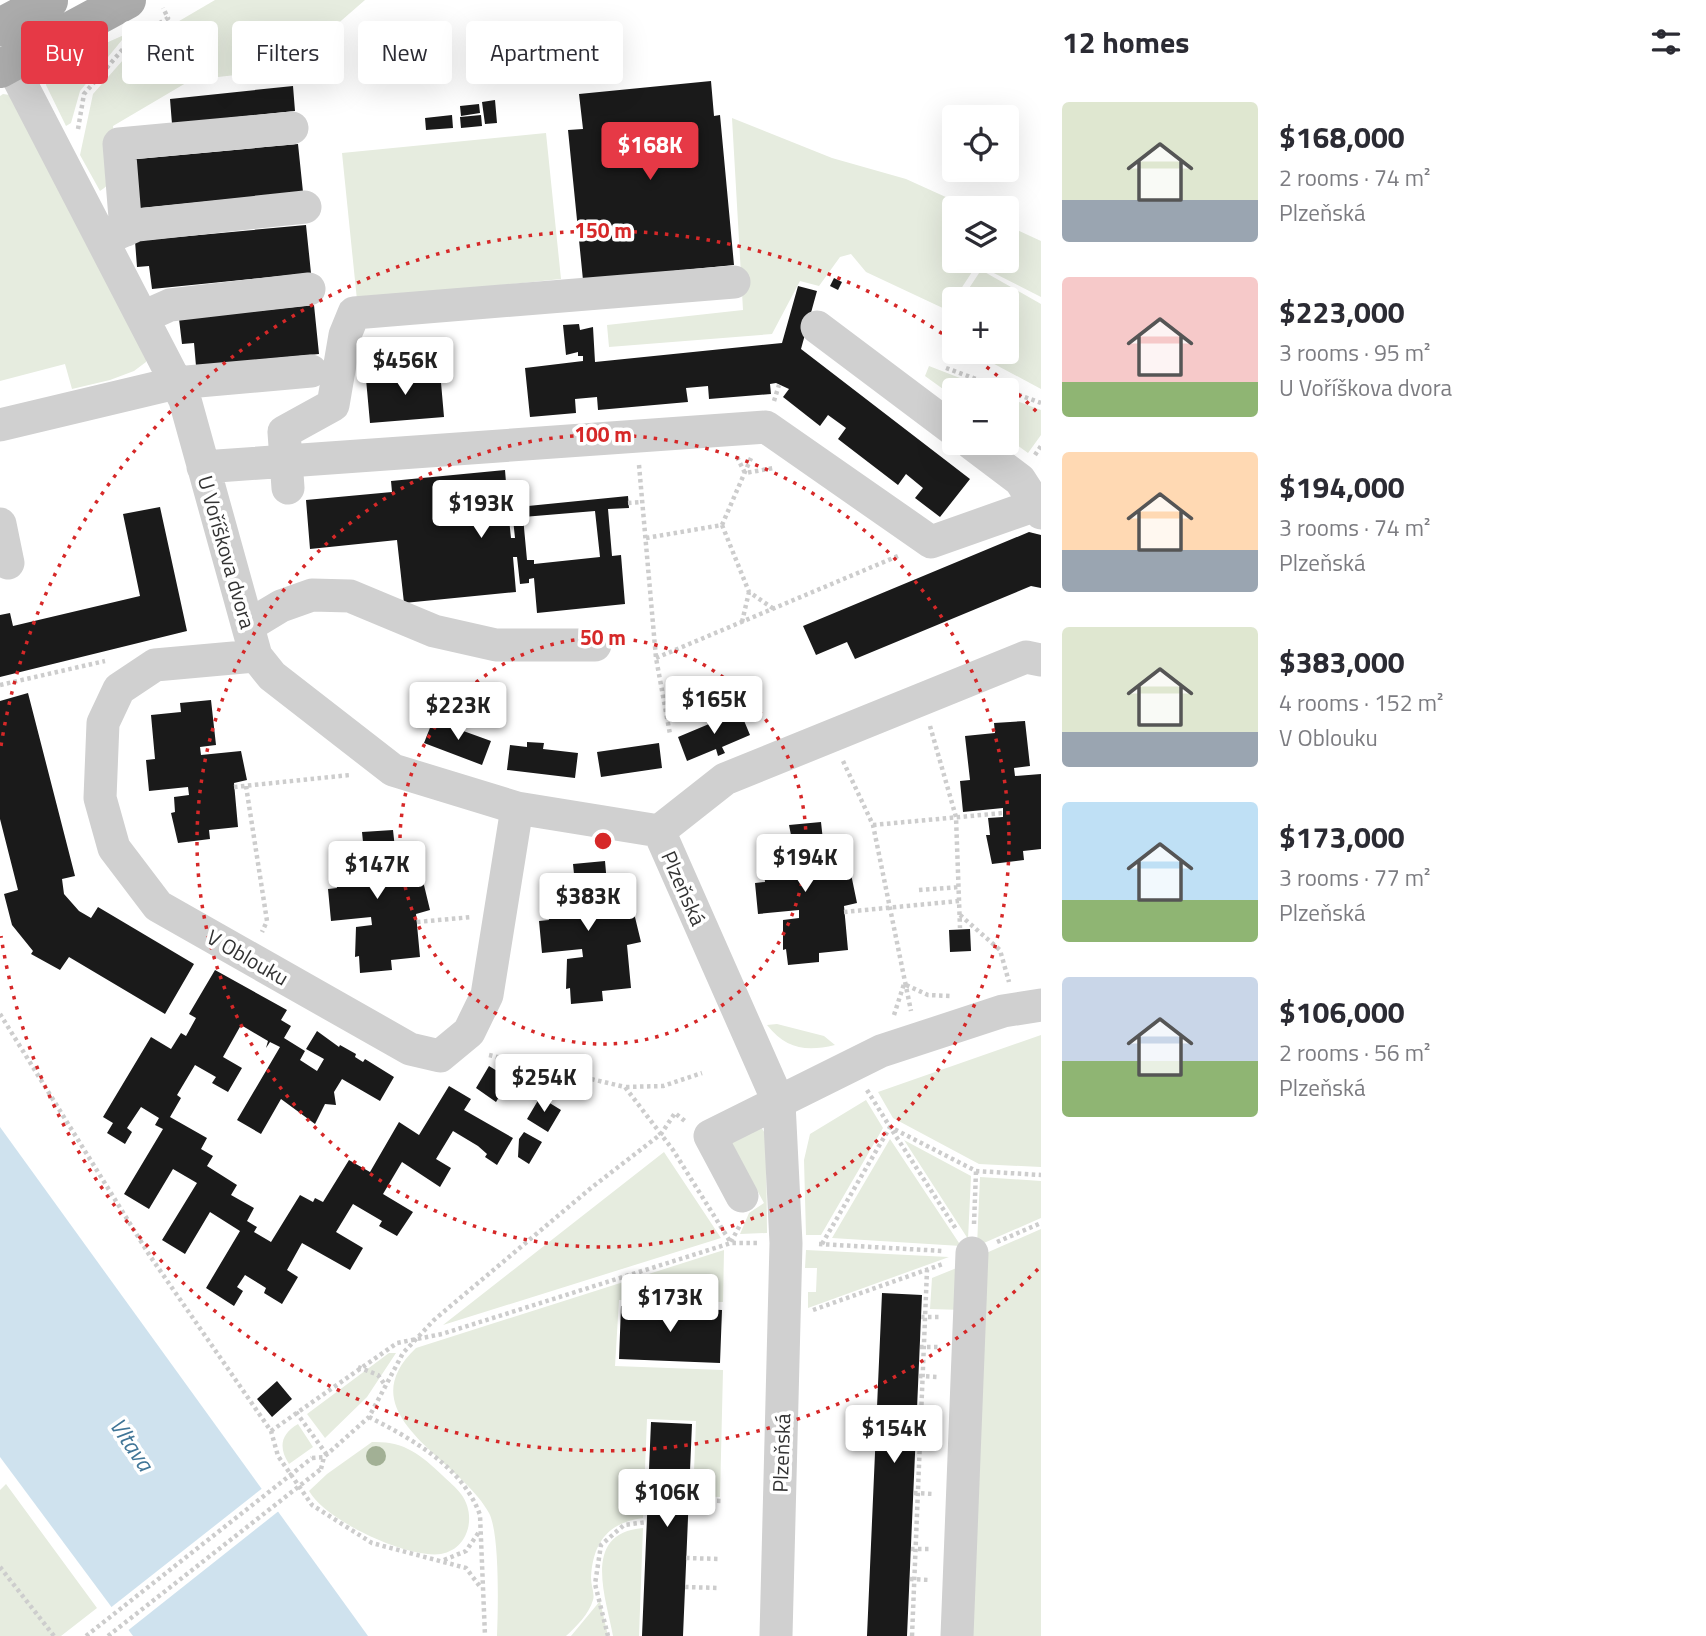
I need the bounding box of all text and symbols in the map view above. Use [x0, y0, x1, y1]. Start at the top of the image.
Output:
text: 12 homes [1062, 19, 1189, 65]
chip: Buy [21, 21, 108, 84]
chip: Rent [122, 21, 218, 84]
chip: Filters [232, 21, 344, 84]
chip: New [358, 21, 452, 84]
chip: Apartment [466, 21, 623, 84]
icon: filters [1647, 23, 1685, 61]
map controls [942, 105, 1019, 455]
button: locate [942, 105, 1019, 182]
text: $168,000 [1279, 114, 1405, 160]
pin: $168K [601, 122, 699, 182]
text: $168K [617, 127, 683, 162]
icon: home [1118, 130, 1202, 214]
text: 2 rooms · 74 m² [1279, 160, 1430, 195]
text: Plzeňská [1279, 195, 1365, 230]
button: layers [942, 196, 1019, 273]
text: 150 m [574, 214, 632, 246]
button: + [942, 287, 1019, 364]
text: $223,000 [1279, 289, 1405, 335]
icon: home [1118, 305, 1202, 389]
text: 3 rooms · 95 m² [1279, 335, 1430, 370]
pin: $456K [356, 338, 454, 397]
text: $456K [372, 342, 438, 377]
text: U Voříškova dvora [1279, 370, 1452, 405]
button: − [942, 378, 1019, 455]
text: 100 m [574, 418, 632, 450]
text: $194,000 [1279, 464, 1405, 510]
street label: U Voříškova dvora [190, 472, 264, 633]
pin: $193K [432, 480, 530, 540]
icon: home [1118, 480, 1202, 564]
text: $193K [448, 485, 514, 520]
text: 3 rooms · 74 m² [1279, 510, 1430, 545]
text: Plzeňská [1279, 545, 1365, 580]
text: 50 m [580, 621, 626, 653]
text: $383,000 [1279, 639, 1405, 685]
icon: home [1118, 655, 1202, 739]
pin: $165K [665, 676, 763, 736]
text: $165K [681, 681, 747, 716]
pin: $223K [409, 682, 507, 742]
text: 4 rooms · 152 m² [1279, 685, 1443, 720]
text: $223K [425, 687, 491, 722]
text: V Oblouku [1279, 720, 1378, 755]
text: $173,000 [1279, 814, 1405, 860]
centre of rings [591, 829, 615, 853]
icon: home [1118, 830, 1202, 914]
pin: $194K [756, 834, 854, 894]
text: $194K [772, 839, 838, 874]
pin: $147K [328, 842, 426, 901]
street label: Plzeňská [653, 845, 715, 931]
text: $147K [344, 846, 410, 881]
text: 3 rooms · 77 m² [1279, 860, 1430, 895]
pin: $383K [539, 874, 637, 933]
text: $383K [555, 878, 621, 913]
text: Plzeňská [1279, 895, 1365, 930]
street label: V Oblouku [201, 921, 295, 993]
text: $106,000 [1279, 989, 1405, 1035]
icon: home [1118, 1005, 1202, 1089]
text: 2 rooms · 56 m² [1279, 1035, 1430, 1070]
pin: $254K [495, 1054, 593, 1114]
text: $254K [511, 1059, 577, 1094]
text: Plzeňská [1279, 1070, 1365, 1105]
pin: $173K [621, 1274, 719, 1334]
text: $173K [637, 1279, 703, 1314]
pin: $154K [845, 1406, 943, 1465]
water label: Vltava [101, 1410, 164, 1479]
text: $154K [861, 1410, 927, 1445]
street label: Plzeňská [764, 1413, 798, 1493]
pin: $106K [618, 1470, 716, 1529]
text: $106K [634, 1474, 700, 1509]

